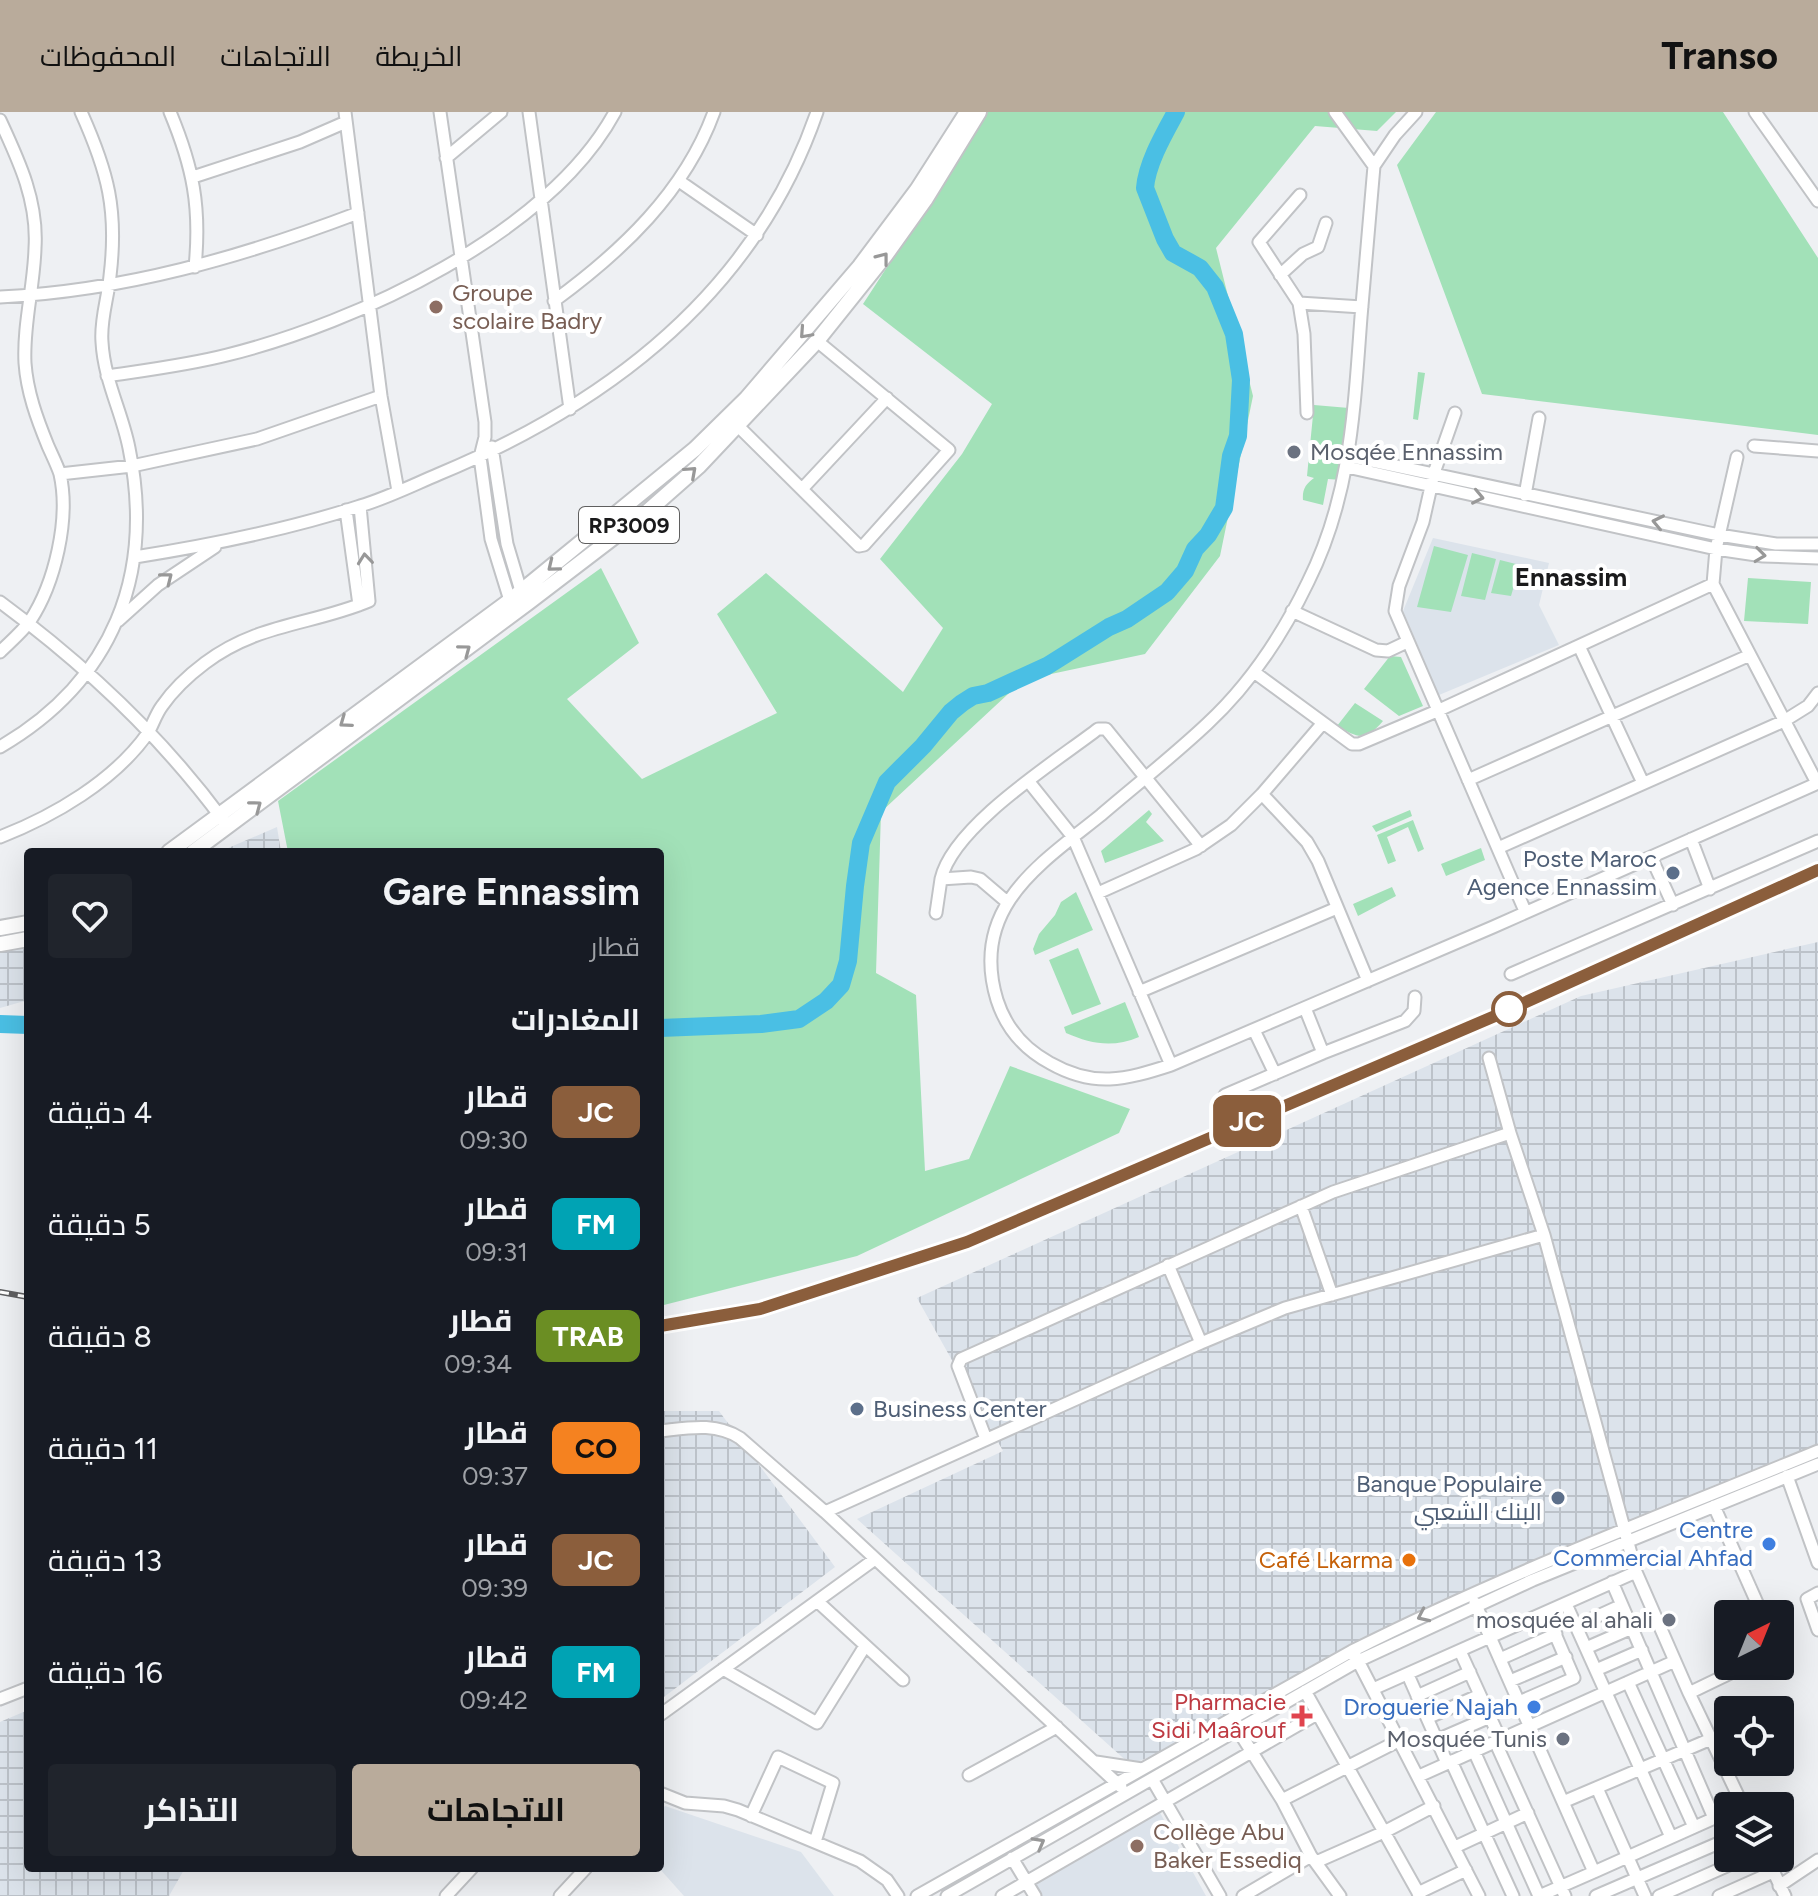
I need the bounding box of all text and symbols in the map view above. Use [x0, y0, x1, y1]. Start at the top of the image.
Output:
text: Transo [1661, 33, 1778, 79]
text: المحفوظات [40, 39, 176, 73]
text: الاتجاهات [220, 39, 331, 73]
text: الخريطة [375, 39, 463, 73]
one-way arrow [873, 253, 888, 267]
place label: Groupe scolaire Badry [452, 278, 602, 335]
marker: Groupe scolaire Badry [427, 298, 445, 316]
one-way arrow [800, 323, 815, 338]
place label: Mosqée Ennassim [1310, 437, 1503, 466]
marker: Mosqée Ennassim [1285, 443, 1303, 461]
one-way arrow [682, 467, 696, 482]
one-way arrow [1471, 488, 1484, 505]
road number: RP3009 [579, 507, 679, 543]
one-way arrow [1652, 514, 1665, 531]
one-way arrow [1754, 547, 1767, 564]
one-way arrow [357, 552, 374, 565]
one-way arrow [548, 556, 562, 571]
district label: Ennassim [1515, 561, 1627, 593]
one-way arrow [158, 574, 173, 588]
one-way arrow [456, 646, 470, 660]
one-way arrow [339, 712, 354, 727]
one-way arrow [247, 801, 262, 815]
place label: Poste Maroc Agence Ennassim [1467, 844, 1657, 901]
marker: Poste Maroc Agence Ennassim [1664, 864, 1682, 882]
text: Gare Ennassim [383, 869, 640, 915]
button: heart [48, 874, 132, 958]
text: قطار [590, 931, 640, 963]
unlabelled marker [1492, 992, 1526, 1026]
text: المغادرات [511, 1001, 640, 1038]
text: قطار [465, 1078, 528, 1115]
text: 4 دقيقة [48, 1094, 152, 1131]
text: JC [578, 1095, 614, 1129]
line badge: JC [1211, 1095, 1283, 1147]
text: JC [1229, 1104, 1265, 1138]
text: 09:30 [459, 1124, 528, 1156]
text: قطار [465, 1190, 528, 1227]
text: 5 دقيقة [48, 1206, 151, 1243]
text: FM [576, 1207, 616, 1241]
text: 09:31 [465, 1236, 528, 1268]
text: قطار [450, 1302, 512, 1339]
text: 8 دقيقة [48, 1318, 152, 1355]
text: TRAB [552, 1319, 624, 1353]
text: 09:34 [444, 1348, 512, 1380]
place label: Business Center [873, 1394, 1047, 1423]
marker: Business Center [848, 1400, 866, 1418]
text: قطار [465, 1414, 528, 1451]
text: 11 دقيقة [48, 1430, 158, 1467]
text: CO [575, 1431, 617, 1465]
text: 09:37 [462, 1460, 528, 1492]
place label: Banque Populaire البنك الشعبي [1356, 1469, 1542, 1531]
marker: Banque Populaire البنك الشعبي [1549, 1489, 1567, 1507]
place label: Centre Commercial Ahfad [1553, 1515, 1753, 1572]
text: قطار [465, 1526, 528, 1563]
marker: Centre Commercial Ahfad [1760, 1535, 1778, 1553]
text: 13 دقيقة [48, 1542, 162, 1579]
text: JC [578, 1543, 614, 1577]
place label: Café Lkarma [1259, 1545, 1393, 1574]
marker: Café Lkarma [1400, 1551, 1418, 1569]
text: 09:39 [461, 1572, 528, 1604]
north arrow [1714, 1600, 1794, 1680]
map controls [1714, 1600, 1794, 1872]
place label: mosquée al ahali [1476, 1605, 1653, 1634]
one-way arrow [1417, 1606, 1432, 1621]
marker: mosquée al ahali [1660, 1611, 1678, 1629]
text: قطار [465, 1638, 528, 1675]
text: 16 دقيقة [48, 1654, 163, 1691]
text: FM [576, 1655, 616, 1689]
text: 09:42 [459, 1684, 528, 1716]
place label: Pharmacie Sidi Maârouf [1151, 1687, 1286, 1744]
place label: Droguerie Najah [1343, 1692, 1518, 1721]
button: locate [1714, 1696, 1794, 1776]
marker: Droguerie Najah [1525, 1698, 1543, 1716]
marker: Pharmacie Sidi Maârouf [1293, 1707, 1311, 1725]
place label: Mosquée Tunis [1387, 1724, 1547, 1753]
marker: Mosquée Tunis [1554, 1730, 1572, 1748]
button: التذاكر [48, 1764, 336, 1856]
button: الاتجاهات [352, 1764, 640, 1856]
button: layers [1714, 1792, 1794, 1872]
place label: Collège Abu Baker Essediq [1153, 1817, 1302, 1874]
one-way arrow [1030, 1837, 1045, 1853]
marker: Collège Abu Baker Essediq [1128, 1837, 1146, 1855]

